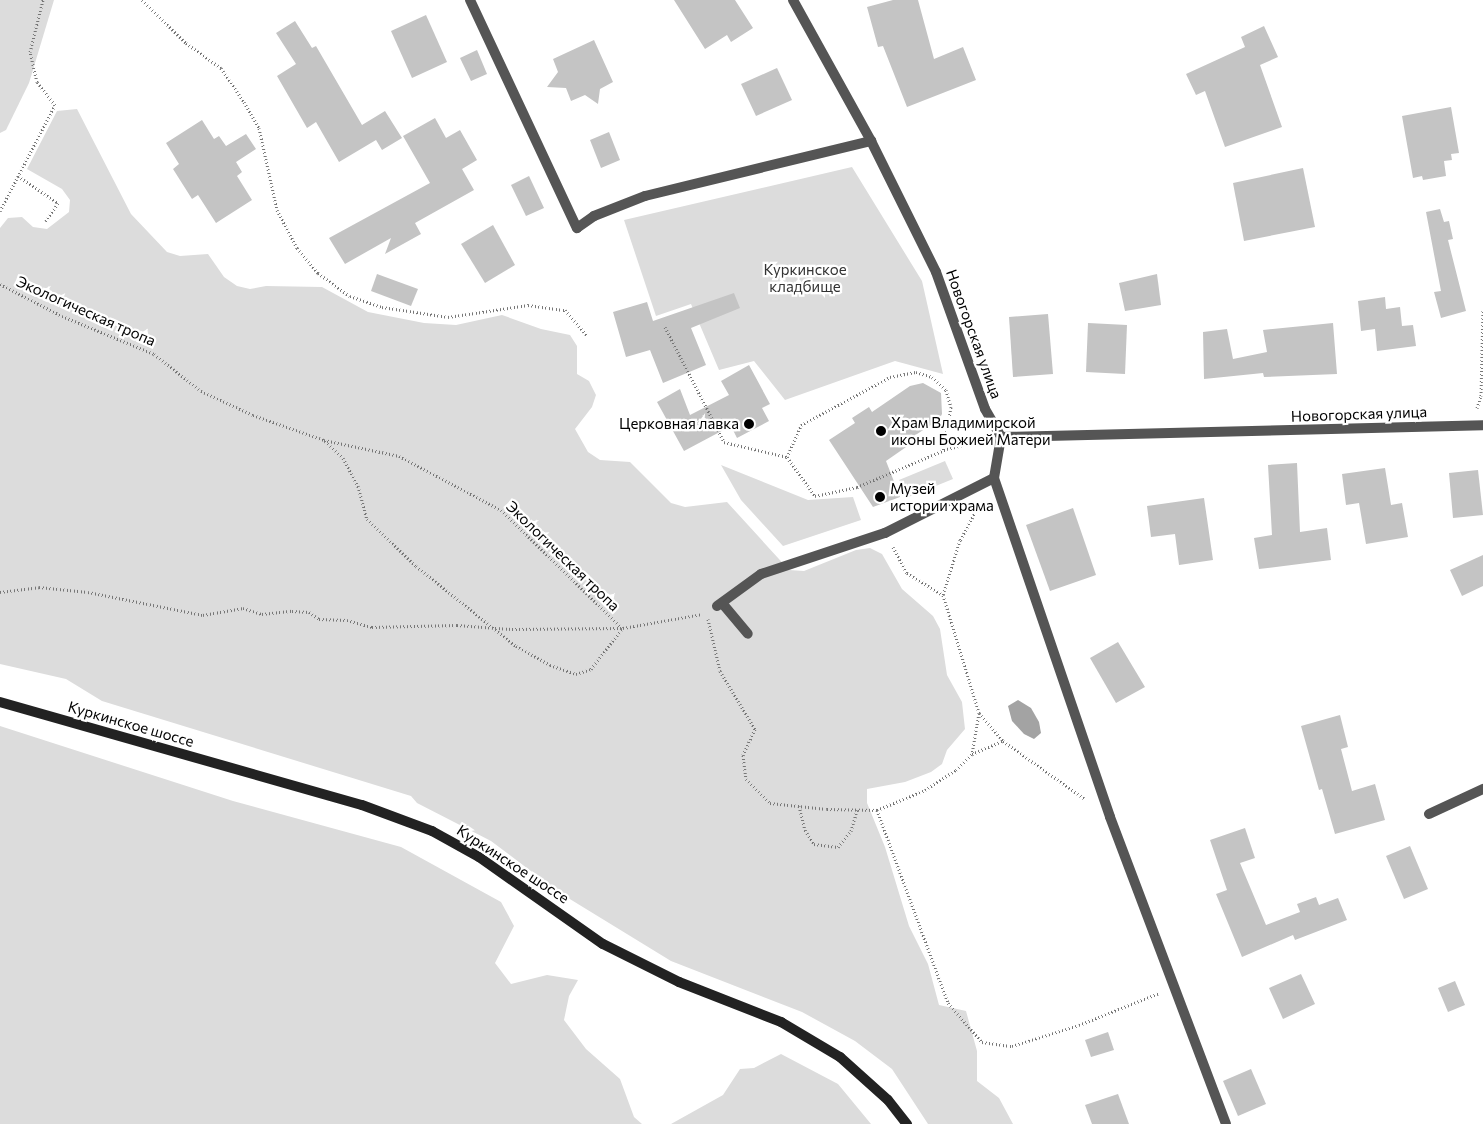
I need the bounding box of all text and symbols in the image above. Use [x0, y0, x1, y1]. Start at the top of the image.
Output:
park label: Куркинское кладбище [763, 260, 847, 295]
street label: Новогорская улица [942, 267, 1006, 401]
street label: Экологическая тропа [14, 272, 158, 350]
street label: Новогорская улица [1291, 403, 1427, 425]
place label: Храм Владимирской иконы Божией Матери [891, 413, 1051, 448]
place label: Церковная лавка [619, 415, 739, 433]
marker: Церковная лавка [743, 418, 755, 430]
marker: Храм Владимирской иконы Божией Матери [875, 425, 887, 437]
place label: Музей истории храма [890, 479, 994, 514]
marker: Музей истории храма [874, 491, 886, 503]
street label: Экологическая тропа [503, 497, 623, 615]
street label: Куркинское шоссе [66, 697, 196, 751]
street label: Куркинское шоссе [453, 821, 573, 907]

